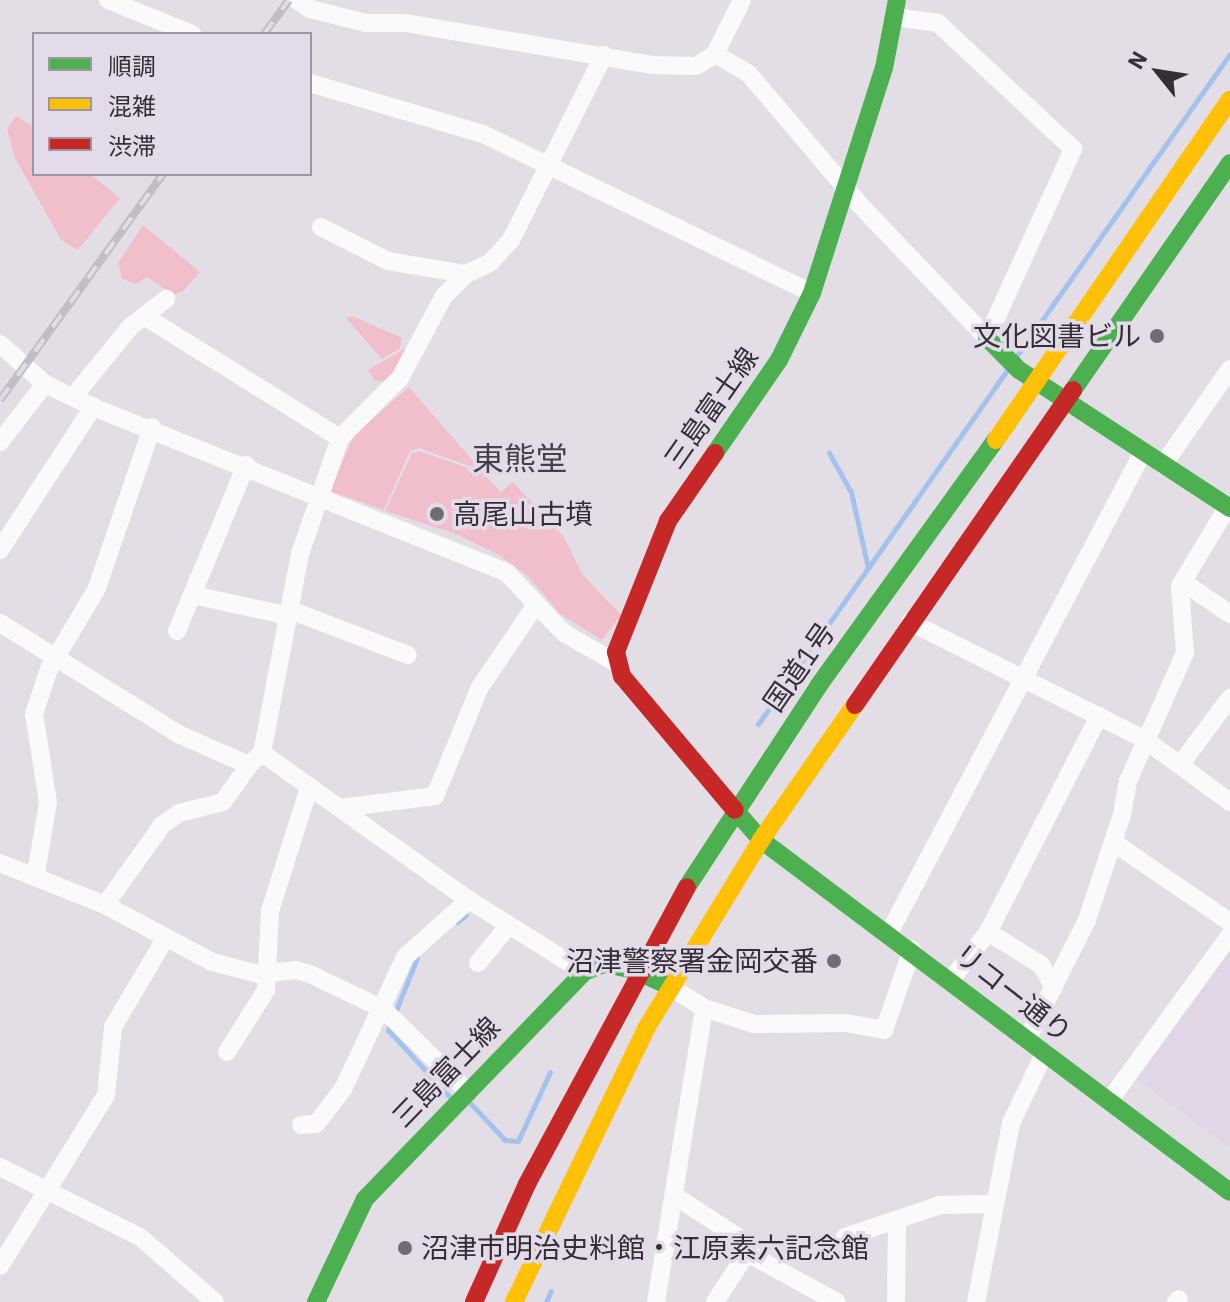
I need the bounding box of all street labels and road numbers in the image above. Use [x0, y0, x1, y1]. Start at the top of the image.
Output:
street label: 三島富士線 [657, 341, 765, 475]
street label: 国道1号 [756, 616, 842, 718]
street label: リコー通り [947, 937, 1079, 1049]
street label: 三島富士線 [385, 1010, 507, 1134]

